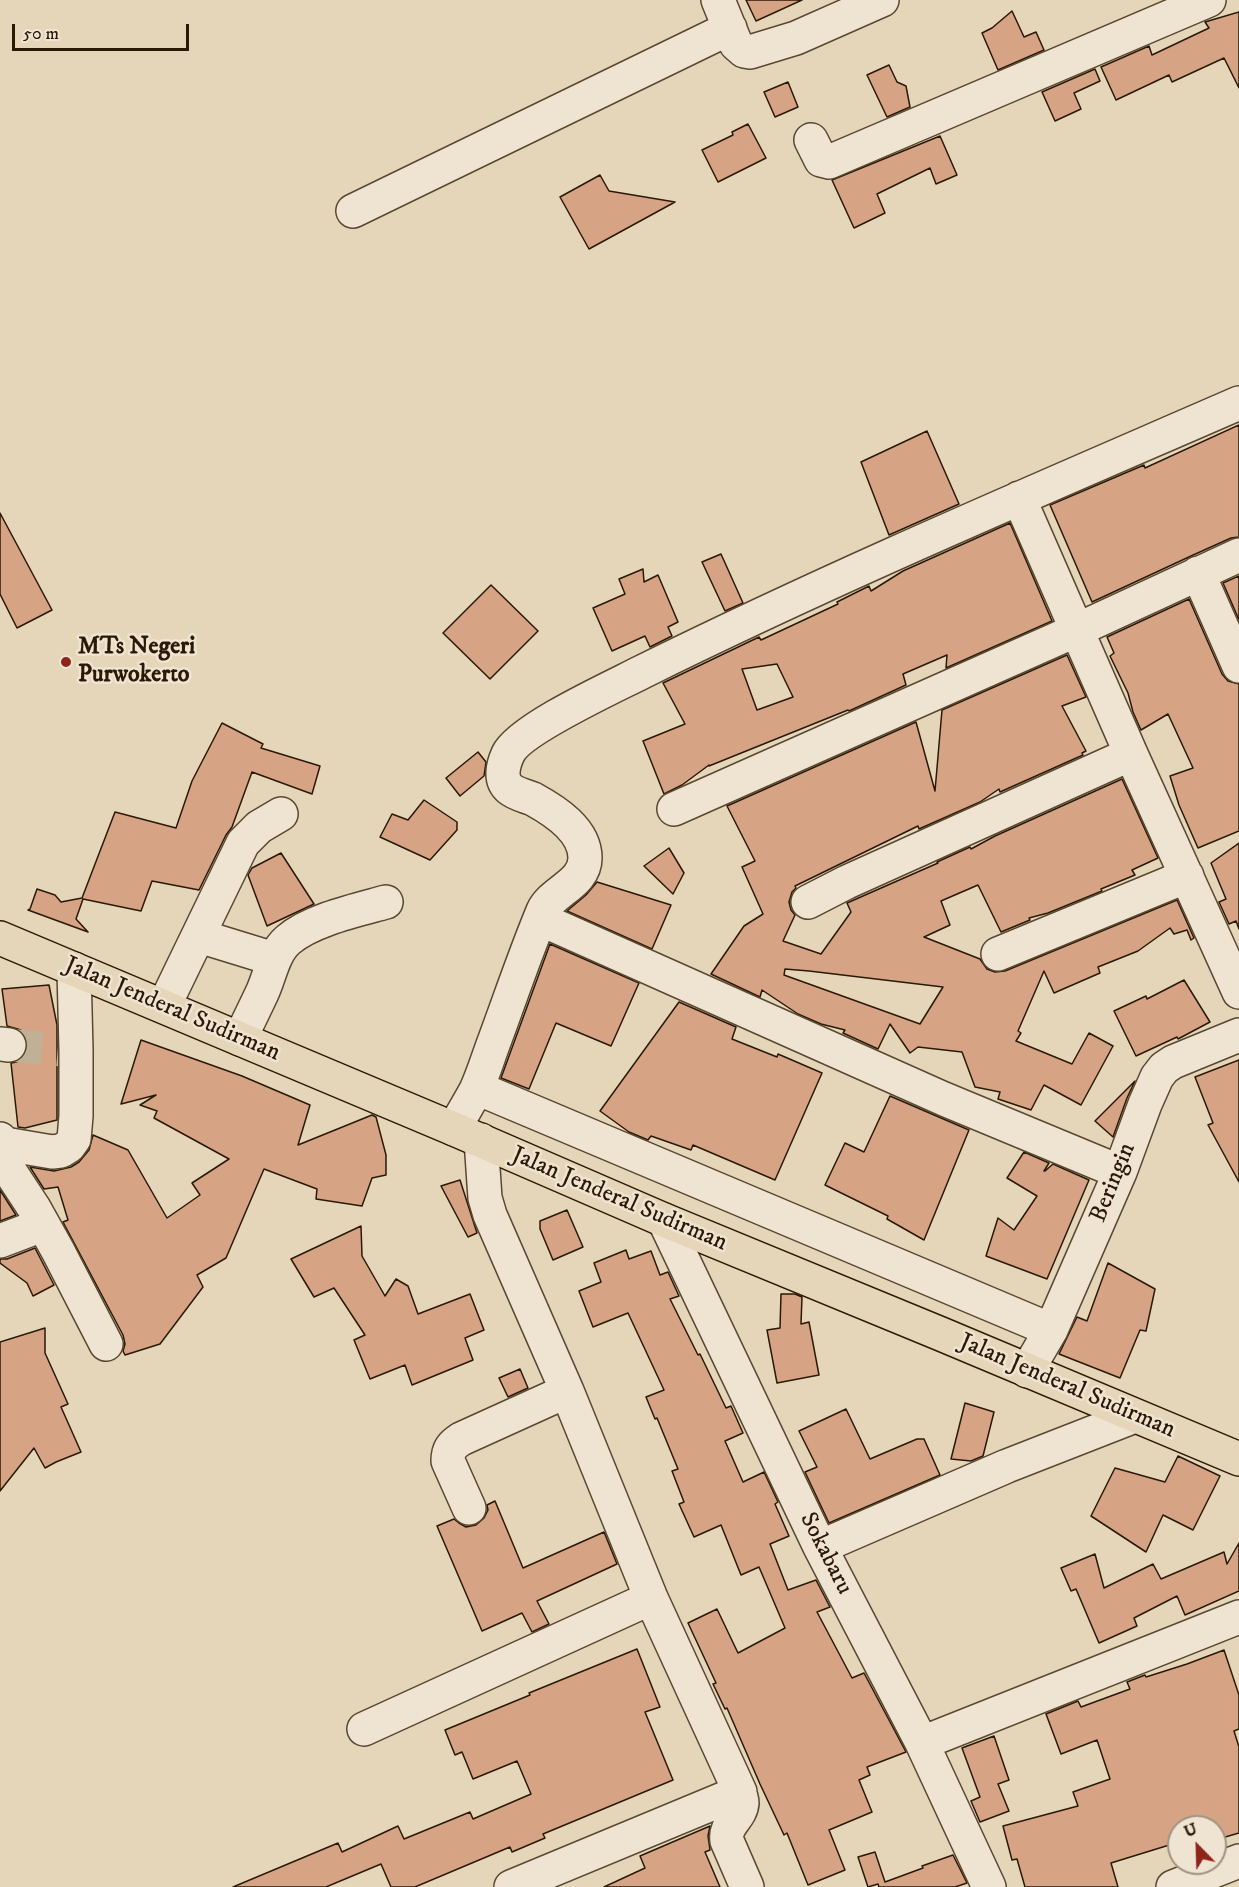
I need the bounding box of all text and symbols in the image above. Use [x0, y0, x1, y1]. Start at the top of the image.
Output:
scale bar [15, 12, 192, 50]
text: 50 m [23, 23, 59, 45]
place label: MTs Negeri Purwokerto [78, 634, 195, 690]
marker: MTs Negeri Purwokerto [59, 655, 73, 669]
street label: Jalan Jenderal Sudirman [60, 952, 284, 1068]
street label: Beringin [1085, 1139, 1143, 1227]
street label: Jalan Jenderal Sudirman [507, 1142, 731, 1258]
street label: Jalan Jenderal Sudirman [955, 1329, 1179, 1445]
street label: Sokabaru [792, 1508, 858, 1600]
north arrow [1167, 1815, 1227, 1875]
text: U [1181, 1819, 1200, 1842]

